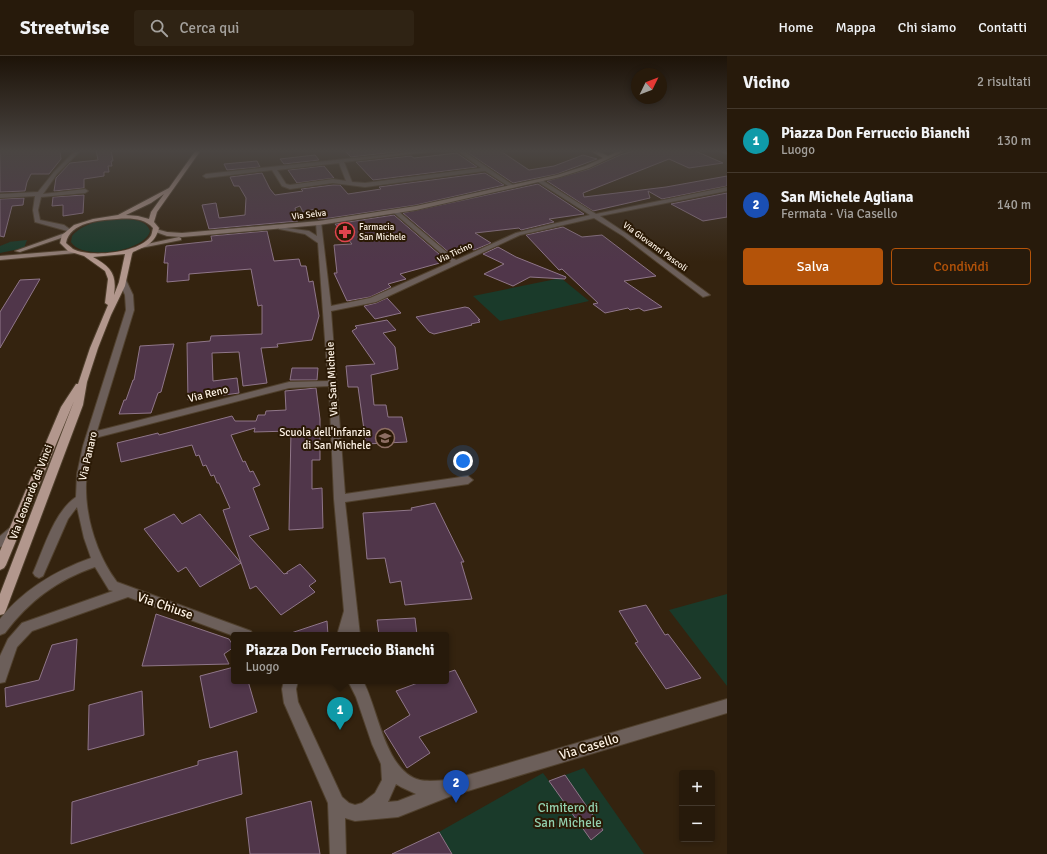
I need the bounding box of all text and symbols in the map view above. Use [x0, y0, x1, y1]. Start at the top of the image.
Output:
search box [134, 10, 414, 46]
text: Streetwise [20, 16, 110, 40]
icon: search [148, 17, 170, 39]
text: Cerca qui [180, 19, 239, 37]
text: Home [779, 19, 813, 36]
text: Mappa [835, 19, 876, 36]
text: Chi siamo [898, 19, 956, 36]
text: Contatti [978, 19, 1027, 36]
north arrow [631, 68, 667, 104]
text: Vicino [743, 72, 790, 93]
text: 2 risultati [977, 74, 1031, 90]
text: Piazza Don Ferruccio Bianchi [781, 124, 970, 142]
text: 1 [752, 133, 760, 149]
text: 130 m [997, 133, 1031, 149]
text: Luogo [781, 142, 815, 158]
text: San Michele Agliana [781, 188, 914, 206]
text: 2 [752, 197, 760, 213]
text: 140 m [997, 197, 1031, 213]
text: Fermata · Via Casello [781, 206, 897, 222]
street label: Via Selva [291, 207, 327, 223]
street label: Via Giovanni Pascoli [621, 220, 689, 274]
pharmacy icon: Farmacia San Michele [334, 221, 356, 243]
place label: Farmacia San Michele [359, 222, 406, 243]
street label: Via Ticino [436, 240, 475, 266]
button: Salva [743, 248, 883, 285]
button: Condividi [891, 248, 1031, 285]
street label: Via San Michele [324, 341, 340, 417]
street label: Via Reno [187, 383, 230, 405]
place label: Scuola dell'Infanzia di San Michele [279, 426, 371, 452]
school or university icon: Scuola dell'Infanzia di San Michele [374, 427, 396, 449]
street label: Via Panaro [76, 430, 100, 482]
street label: Via Leonardo da Vinci [7, 443, 55, 541]
your location [453, 451, 473, 471]
street label: Via Chiuse [135, 589, 195, 623]
popup [231, 632, 449, 684]
text: Piazza Don Ferruccio Bianchi [245, 641, 435, 659]
text: Luogo [245, 659, 279, 675]
pin: 1 [327, 697, 353, 730]
street label: Via Casello [557, 730, 621, 764]
pin: 2 [443, 770, 469, 803]
map controls [679, 770, 715, 842]
button: + [679, 770, 715, 806]
park label: Cimitero di San Michele [534, 800, 602, 831]
button: − [679, 806, 715, 842]

